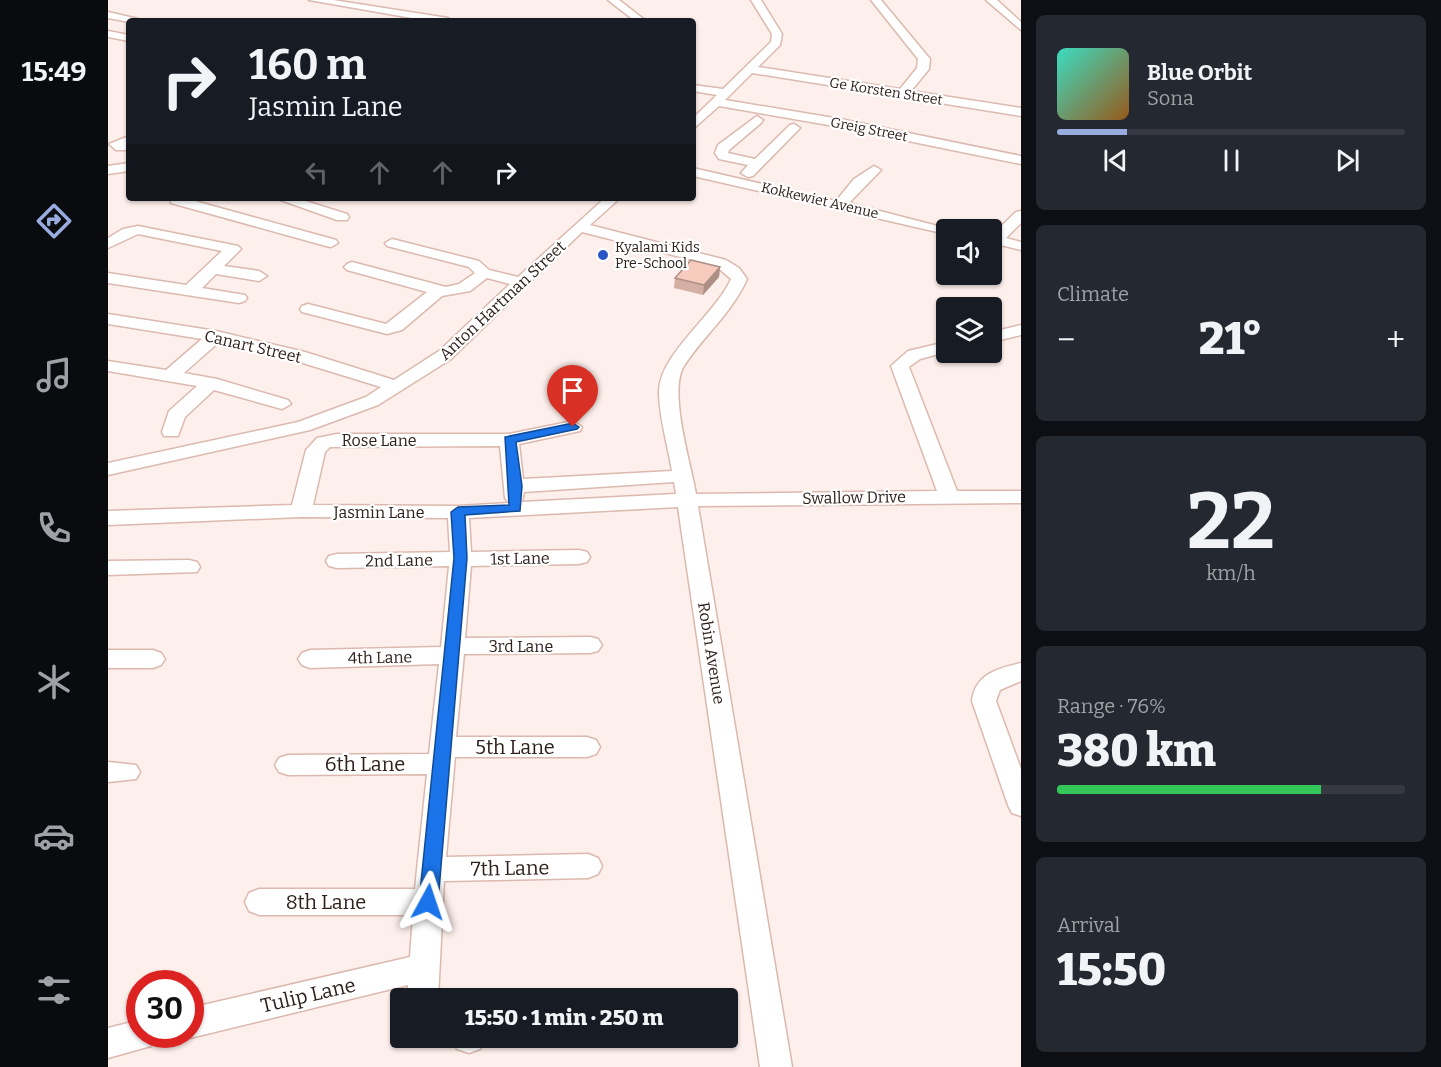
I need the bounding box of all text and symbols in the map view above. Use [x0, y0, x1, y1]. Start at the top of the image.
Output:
text: 160 m [249, 40, 366, 90]
icon: right [150, 42, 228, 120]
text: 15:49 [21, 56, 87, 88]
text: Blue Orbit [1147, 59, 1252, 86]
street label: Ge Korsten Street [828, 74, 944, 109]
text: Sona [1147, 86, 1194, 110]
text: Jasmin Lane [249, 91, 403, 123]
street label: Greig Street [829, 114, 909, 145]
icon: previous [1099, 144, 1132, 177]
icon: pause [1215, 144, 1248, 177]
icon: next [1331, 144, 1364, 177]
icon: left [300, 156, 333, 189]
icon: ahead [363, 156, 396, 189]
icon: ahead [426, 156, 459, 189]
icon: right [489, 156, 522, 189]
street label: Kokkewiet Avenue [760, 179, 880, 222]
icon: directions [33, 200, 75, 242]
map controls [936, 219, 1002, 363]
button: sound [936, 219, 1002, 285]
street label: Anton Hartman Street [435, 237, 570, 364]
place label: Kyalami Kids Pre-School [615, 239, 700, 272]
marker: Kyalami Kids Pre-School [596, 248, 610, 262]
text: Climate [1057, 282, 1129, 306]
button: layers [936, 297, 1002, 363]
text: 21° [1199, 312, 1263, 366]
text: − [1057, 320, 1075, 360]
text: + [1386, 320, 1405, 360]
street label: Canart Street [203, 326, 303, 367]
icon: music [33, 354, 75, 396]
pin [547, 365, 598, 427]
icon: arrive [556, 374, 589, 407]
street label: Rose Lane [341, 431, 417, 450]
text: 22 [1187, 475, 1275, 569]
street label: Swallow Drive [802, 487, 906, 508]
street label: Jasmin Lane [333, 503, 424, 522]
icon: phone [33, 507, 75, 549]
street label: 1st Lane [490, 548, 550, 569]
street label: 2nd Lane [365, 550, 433, 571]
text: km/h [1206, 561, 1256, 585]
street label: Robin Avenue [694, 601, 729, 705]
street label: 3rd Lane [489, 637, 553, 656]
street label: 4th Lane [348, 647, 412, 668]
icon: climate [33, 661, 75, 703]
text: Range · 76% [1057, 694, 1166, 718]
text: 380 km [1057, 724, 1216, 778]
street label: 5th Lane [475, 735, 555, 759]
street label: 6th Lane [325, 752, 405, 776]
icon: car [33, 815, 75, 857]
street label: 7th Lane [470, 855, 550, 881]
position arrow [396, 870, 460, 934]
street label: 8th Lane [286, 890, 366, 914]
text: Arrival [1057, 913, 1120, 937]
text: 15:50 [1057, 943, 1166, 997]
icon: filters [33, 969, 75, 1011]
speed limit sign: 30 [126, 970, 204, 1048]
street label: Tulip Lane [258, 972, 358, 1018]
text: 15:50 · 1 min · 250 m [465, 1004, 663, 1031]

